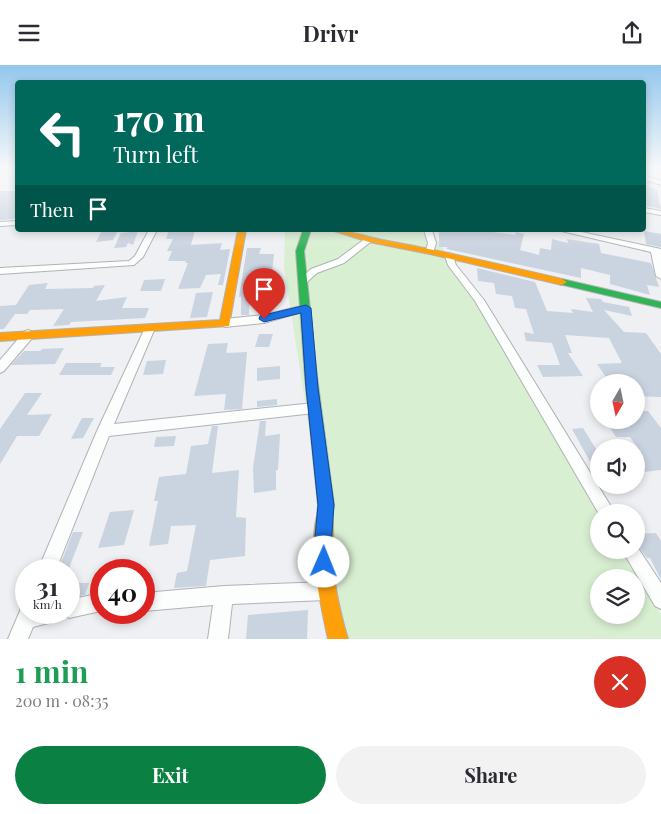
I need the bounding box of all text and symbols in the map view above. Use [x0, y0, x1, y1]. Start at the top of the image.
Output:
text: Drivr [303, 18, 358, 48]
icon: menu [15, 19, 43, 47]
icon: share [618, 19, 646, 47]
text: 170 m [113, 94, 205, 141]
icon: left [30, 100, 95, 165]
text: Turn left [113, 139, 198, 169]
icon: arrive [84, 195, 112, 223]
text: Then [30, 196, 74, 222]
pin [243, 268, 285, 319]
icon: arrive [250, 275, 278, 303]
north arrow [590, 374, 645, 429]
map controls [590, 374, 645, 624]
button: sound [590, 439, 645, 494]
button: search [590, 504, 645, 559]
position arrow [297, 535, 349, 587]
speed limit sign: 40 [90, 559, 155, 624]
text: 31 [37, 569, 58, 602]
button: layers [590, 569, 645, 624]
text: km/h [33, 596, 62, 612]
text: 1 min [15, 651, 89, 691]
button: close [594, 656, 646, 708]
text: 200 m · 08:35 [15, 690, 108, 711]
button: Exit [15, 746, 326, 804]
button: Share [336, 746, 646, 804]

